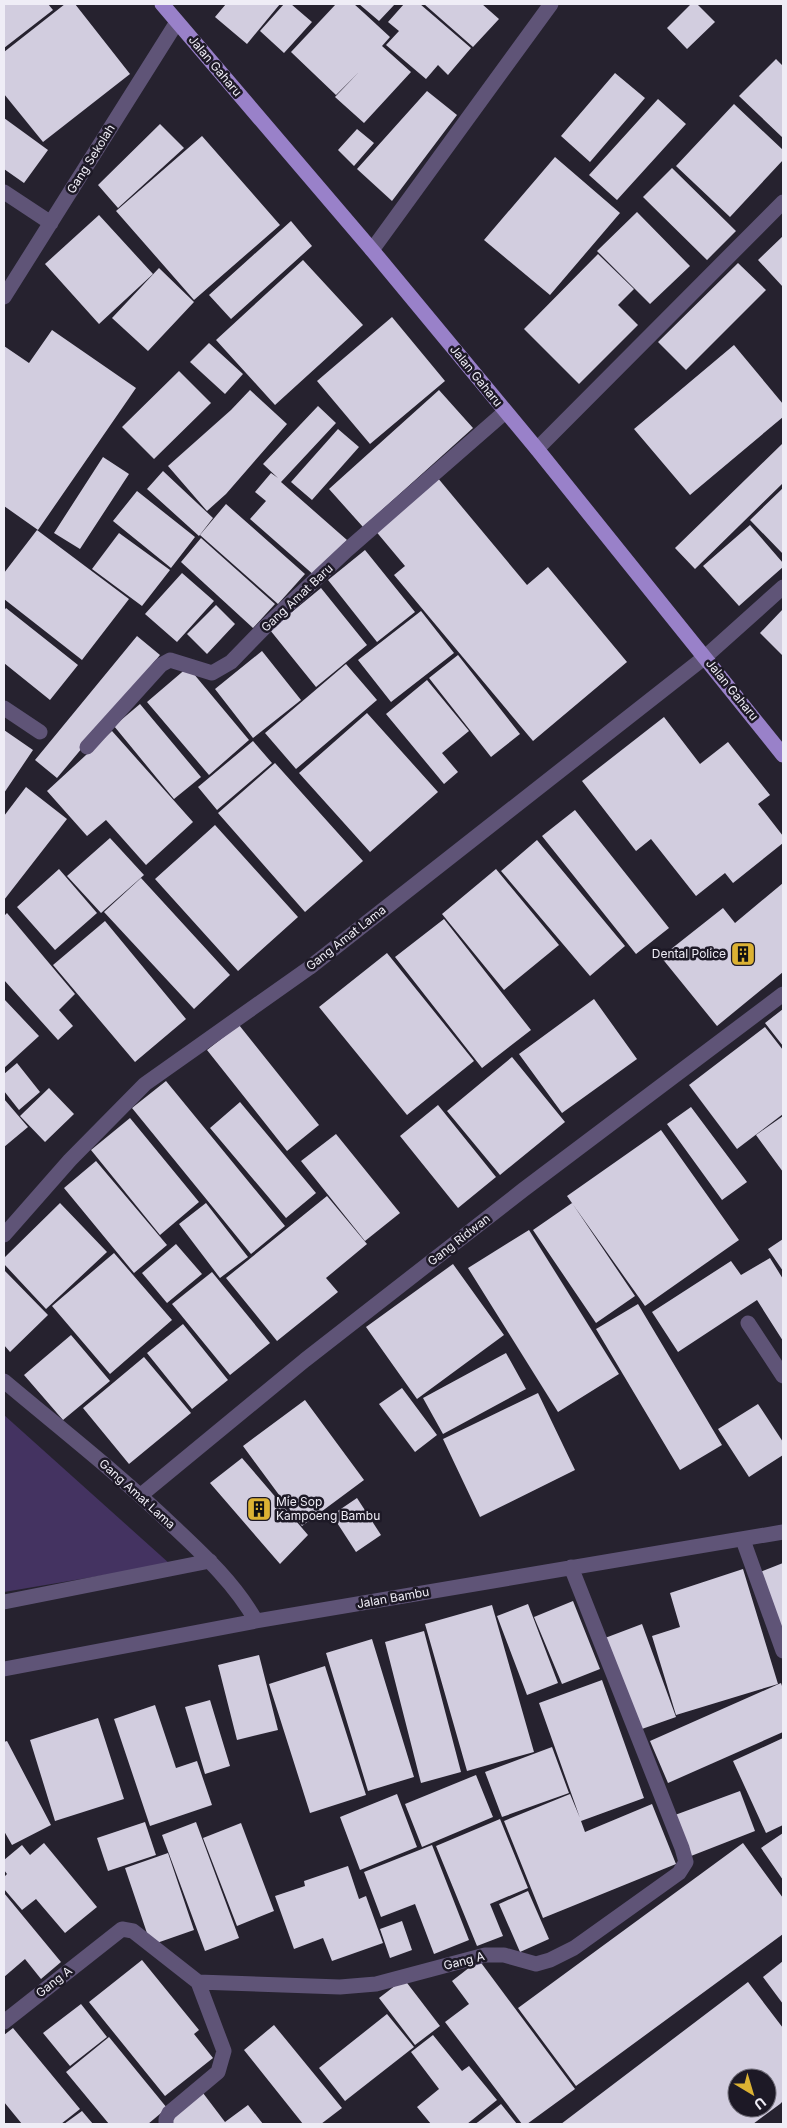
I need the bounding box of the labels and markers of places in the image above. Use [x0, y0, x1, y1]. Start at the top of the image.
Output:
building icon: Dental Police [730, 941, 756, 967]
place label: Dental Police [652, 946, 726, 961]
place label: Mie Sop Kampoeng Bambu [276, 1494, 380, 1523]
building icon: Mie Sop Kampoeng Bambu [246, 1496, 272, 1522]

